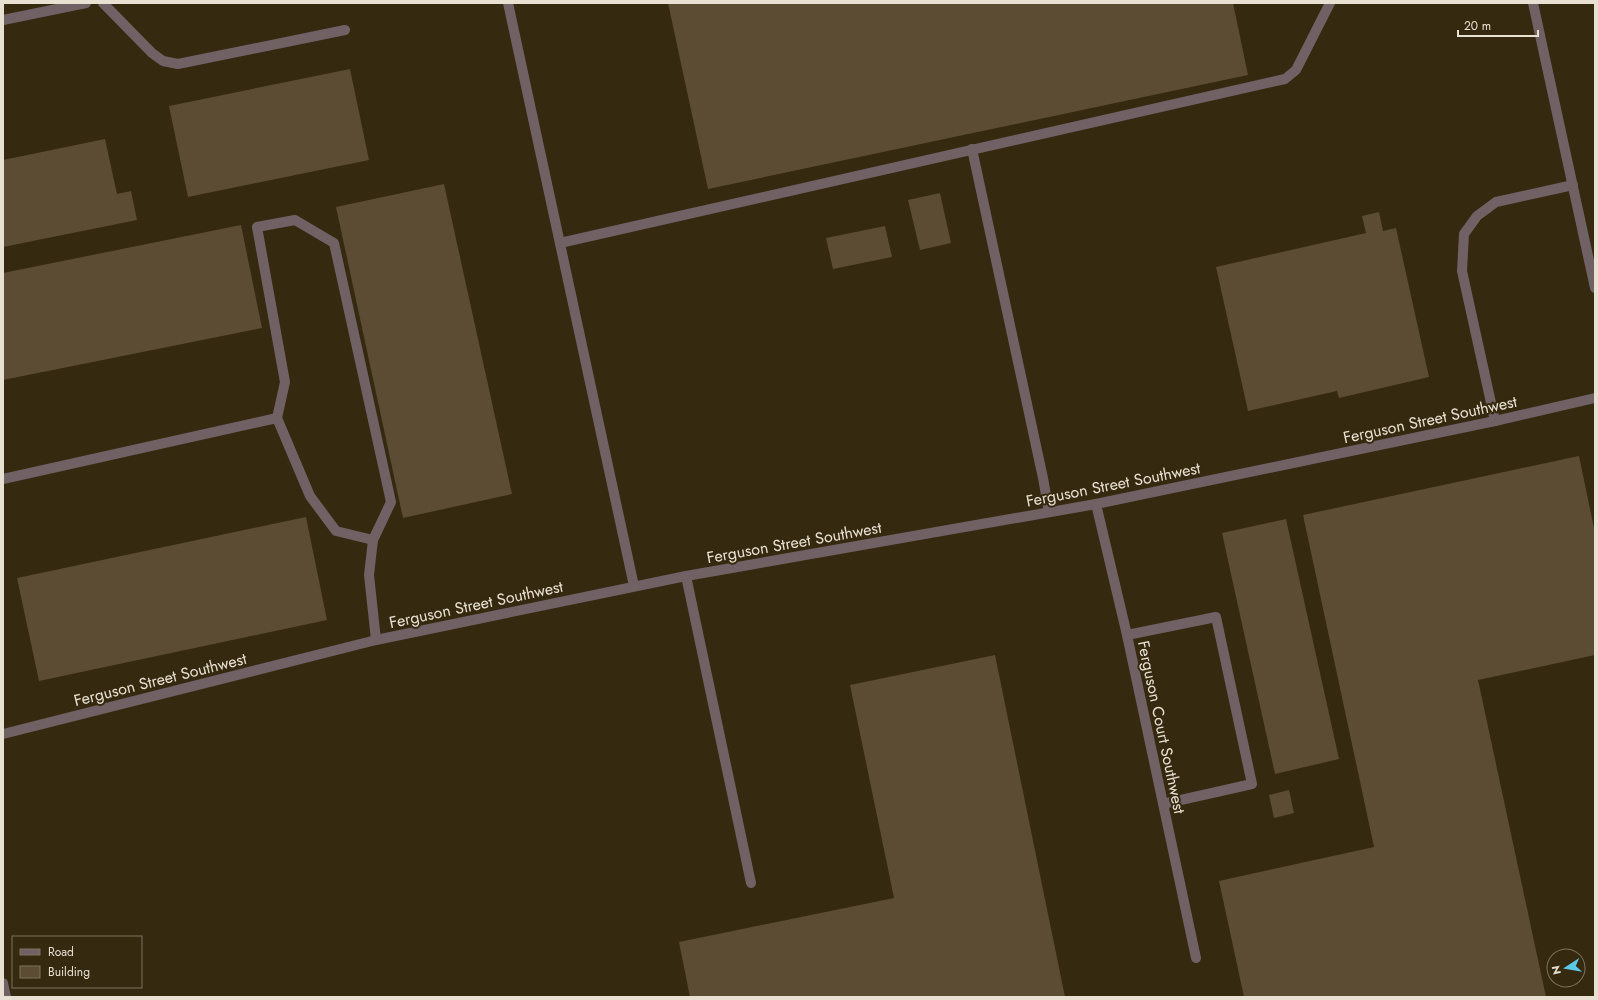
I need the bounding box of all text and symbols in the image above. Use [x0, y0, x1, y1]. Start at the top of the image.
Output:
scale bar [1458, 12, 1538, 38]
text: 20 m [1464, 17, 1491, 35]
street label: Ferguson Street Southwest [1341, 390, 1519, 449]
street label: Ferguson Street Southwest [1024, 456, 1202, 513]
street label: Ferguson Street Southwest [705, 516, 883, 569]
street label: Ferguson Street Southwest [387, 575, 565, 634]
street label: Ferguson Court Southwest [1132, 638, 1191, 816]
street label: Ferguson Street Southwest [71, 647, 249, 712]
legend [12, 936, 142, 988]
text: Road [48, 943, 74, 961]
north arrow [1546, 948, 1586, 988]
text: Building [48, 963, 90, 981]
text: N [1547, 964, 1565, 976]

